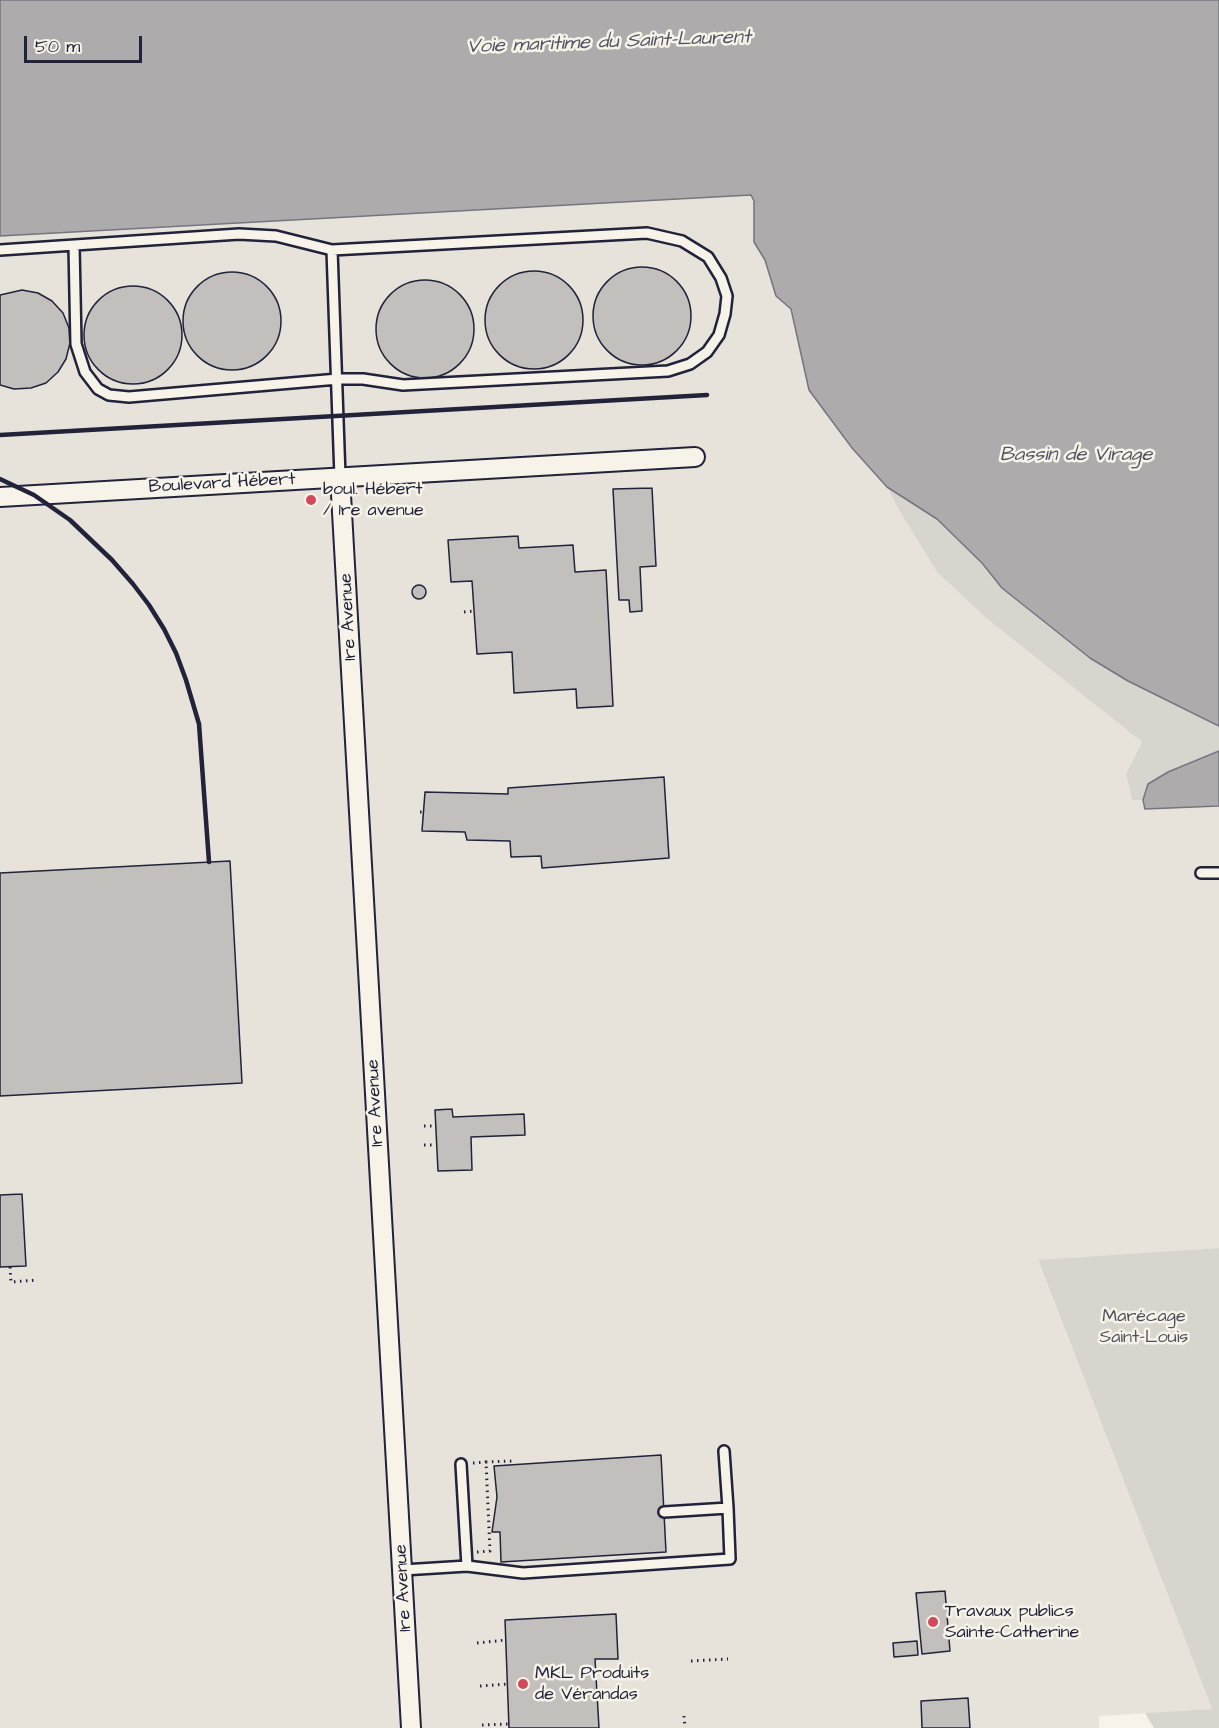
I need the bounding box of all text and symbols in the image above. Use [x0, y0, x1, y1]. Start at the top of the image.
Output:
scale bar [27, 24, 146, 62]
water label: Voie maritime du Saint-Laurent [467, 26, 751, 60]
text: 50 m [35, 34, 80, 59]
water label: Bassin de Virage [1000, 444, 1152, 468]
street label: Boulevard Hébert [148, 469, 296, 499]
place label: boul. Hébert / 1re avenue [323, 479, 424, 522]
marker: boul. Hébert / 1re avenue [304, 493, 318, 507]
street label: 1re Avenue [336, 573, 362, 661]
street label: 1re Avenue [363, 1059, 389, 1147]
park label: Marécage Saint-Louis [1100, 1306, 1188, 1348]
street label: 1re Avenue [391, 1544, 417, 1632]
place label: Travaux publics Sainte-Catherine [945, 1601, 1079, 1644]
marker: Travaux publics Sainte-Catherine [926, 1615, 940, 1629]
place label: MKL Produits de Vérandas [535, 1663, 649, 1706]
marker: MKL Produits de Vérandas [516, 1677, 530, 1691]

